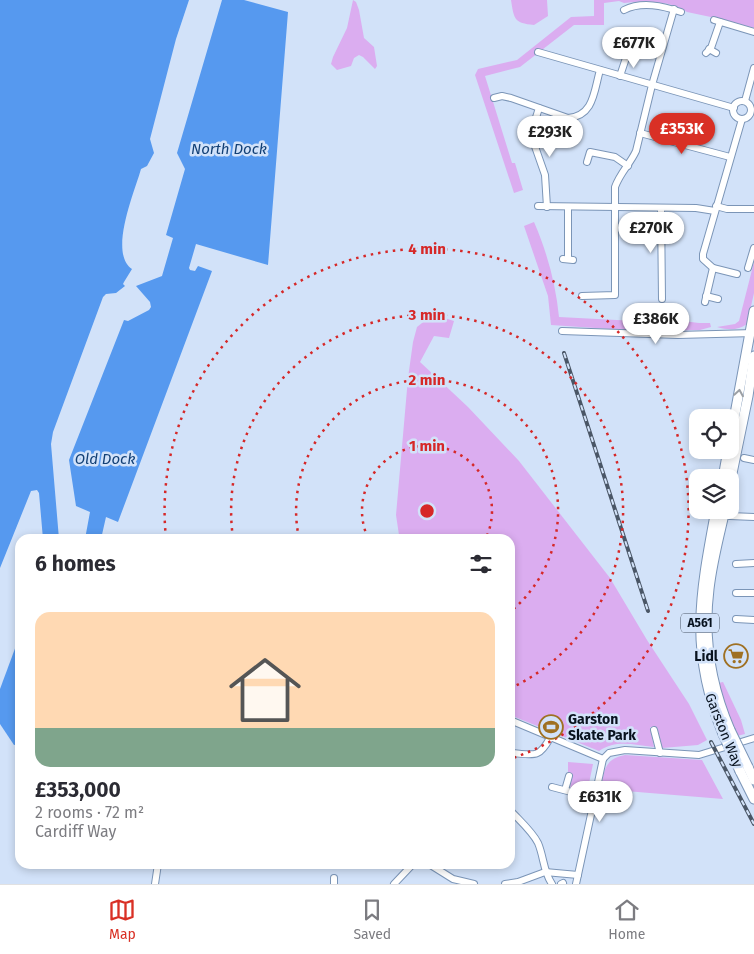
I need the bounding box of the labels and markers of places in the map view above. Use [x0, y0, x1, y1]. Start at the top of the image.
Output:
pin: £677K [599, 27, 669, 69]
pin: £353K [647, 112, 717, 155]
pin: £293K [515, 116, 585, 158]
pin: £270K [616, 212, 686, 254]
pin: £386K [621, 302, 691, 345]
centre of rings [418, 502, 436, 520]
supermarket icon: Lidl [723, 643, 749, 669]
place label: Lidl [694, 648, 719, 665]
place label: Garston Skate Park [568, 711, 636, 744]
sports icon: Garston Skate Park [538, 714, 564, 740]
pin: £631K [565, 780, 635, 823]

